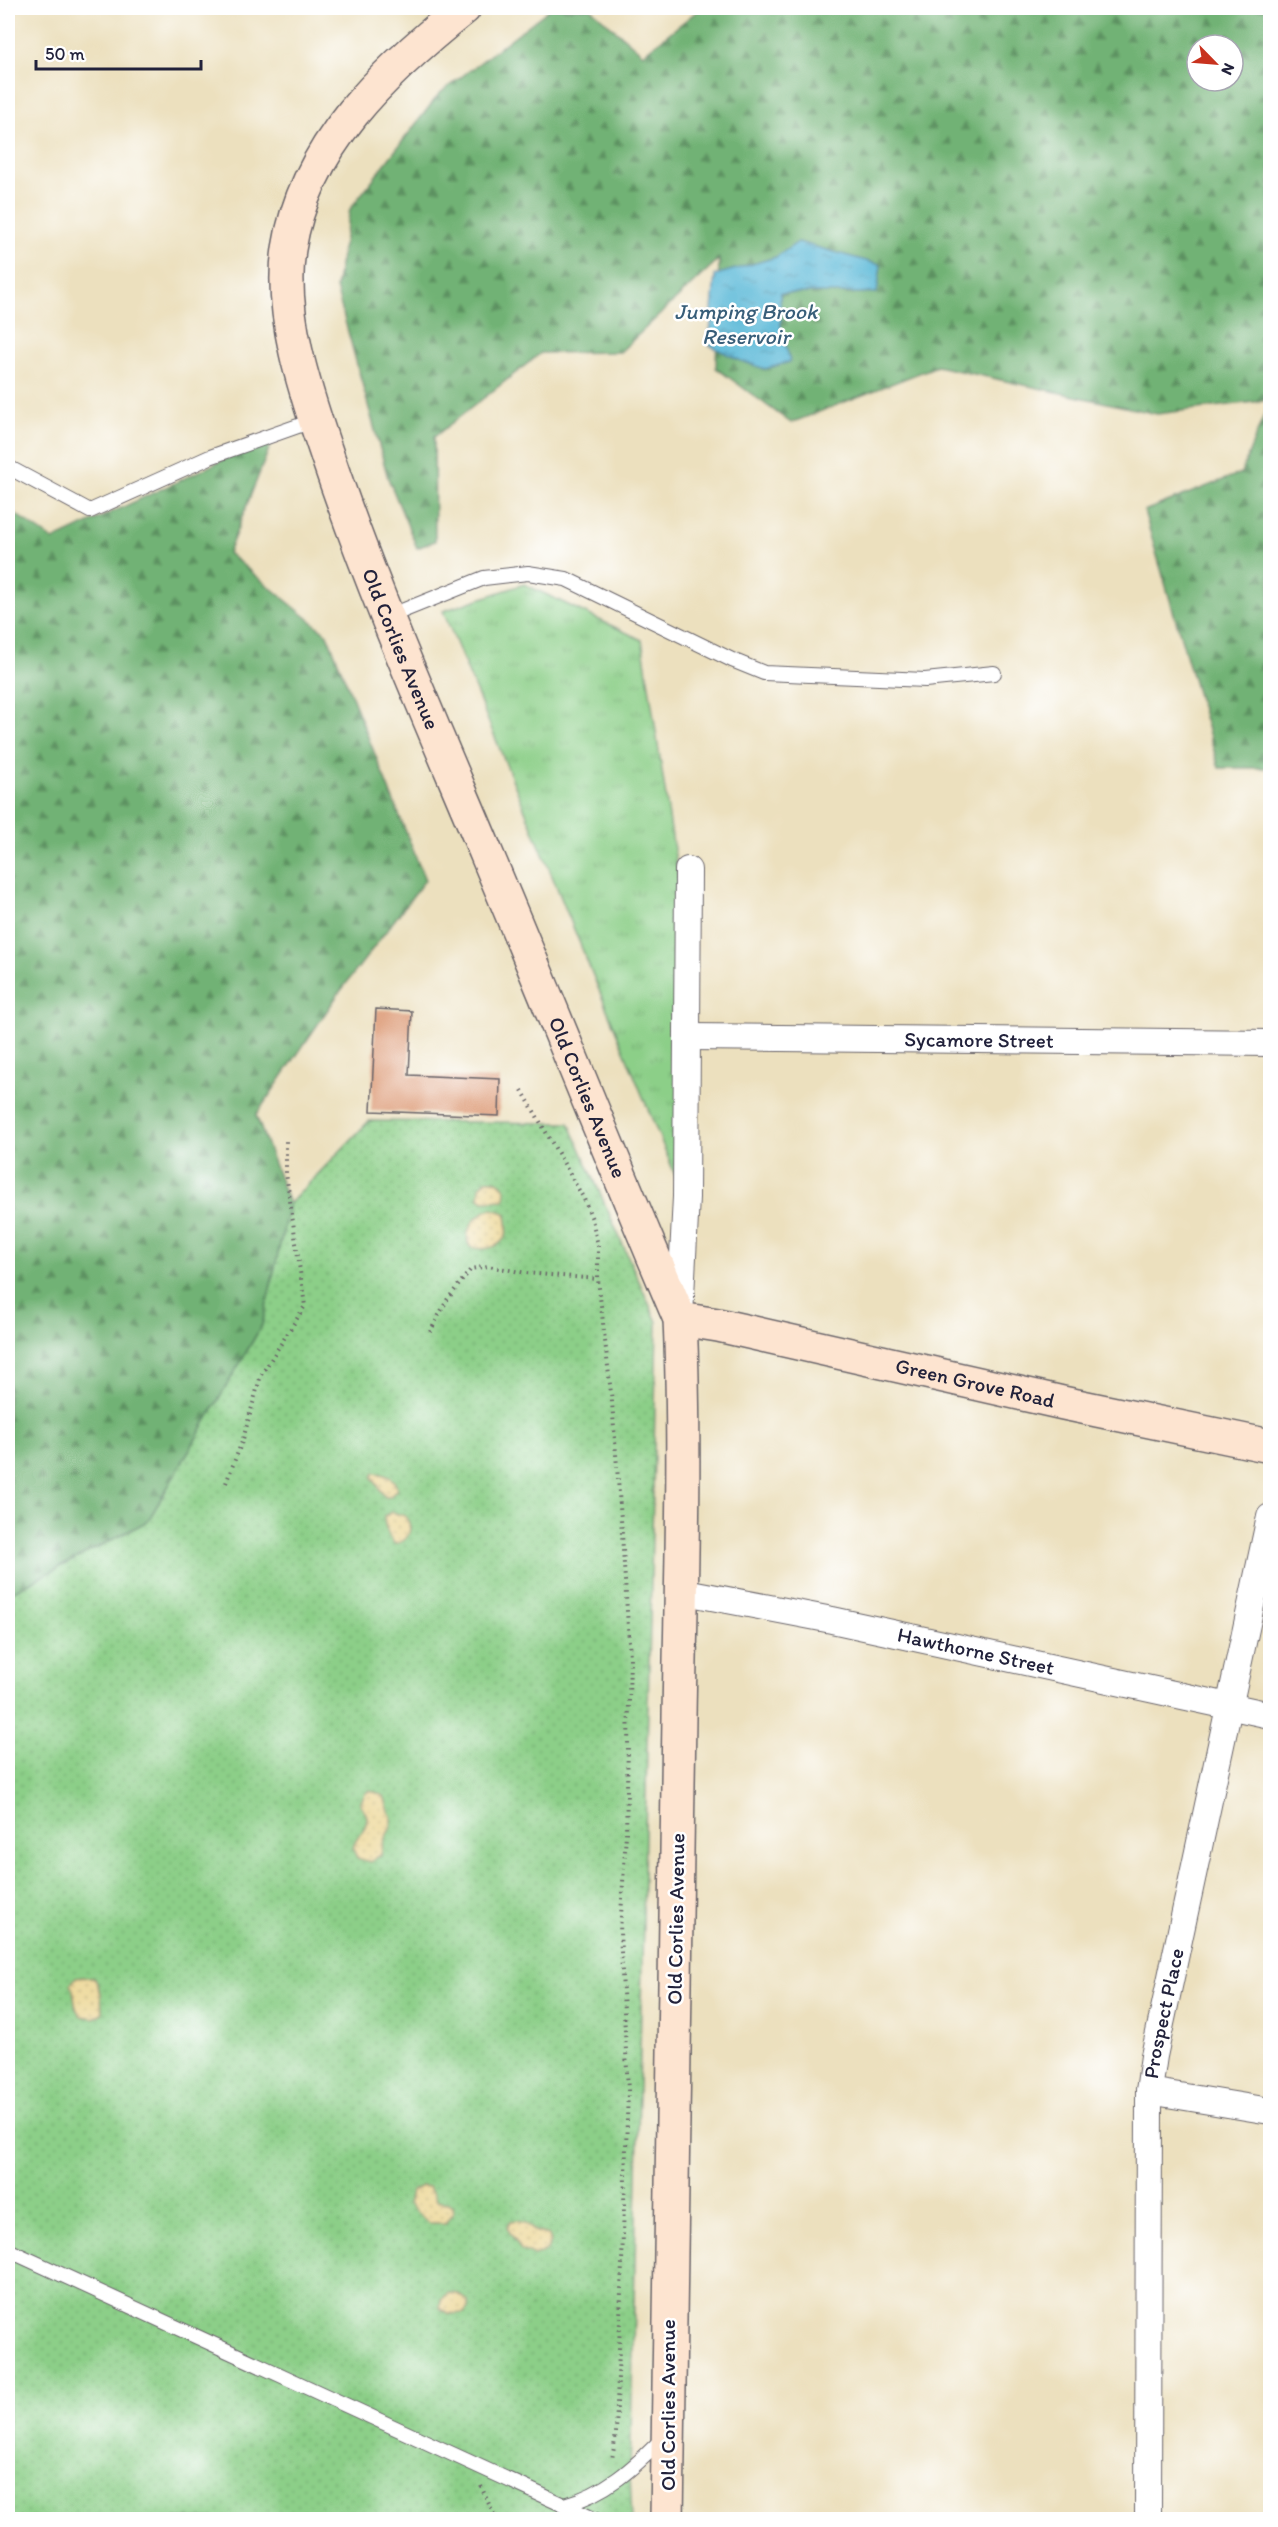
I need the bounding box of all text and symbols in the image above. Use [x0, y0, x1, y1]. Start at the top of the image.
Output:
scale bar [36, 33, 201, 71]
north arrow [1185, 33, 1245, 93]
text: 50 m [45, 43, 85, 65]
text: N [1217, 60, 1239, 78]
water label: Jumping Brook Reservoir [675, 298, 819, 350]
street label: Old Corlies Avenue [357, 564, 445, 733]
street label: Old Corlies Avenue [544, 1013, 632, 1182]
street label: Sycamore Street [904, 1026, 1054, 1053]
street label: Green Grove Road [893, 1353, 1057, 1413]
street label: Hawthorne Street [895, 1622, 1057, 1680]
street label: Old Corlies Avenue [662, 1833, 689, 2005]
street label: Prospect Place [1138, 1946, 1189, 2080]
street label: Old Corlies Avenue [655, 2319, 680, 2491]

